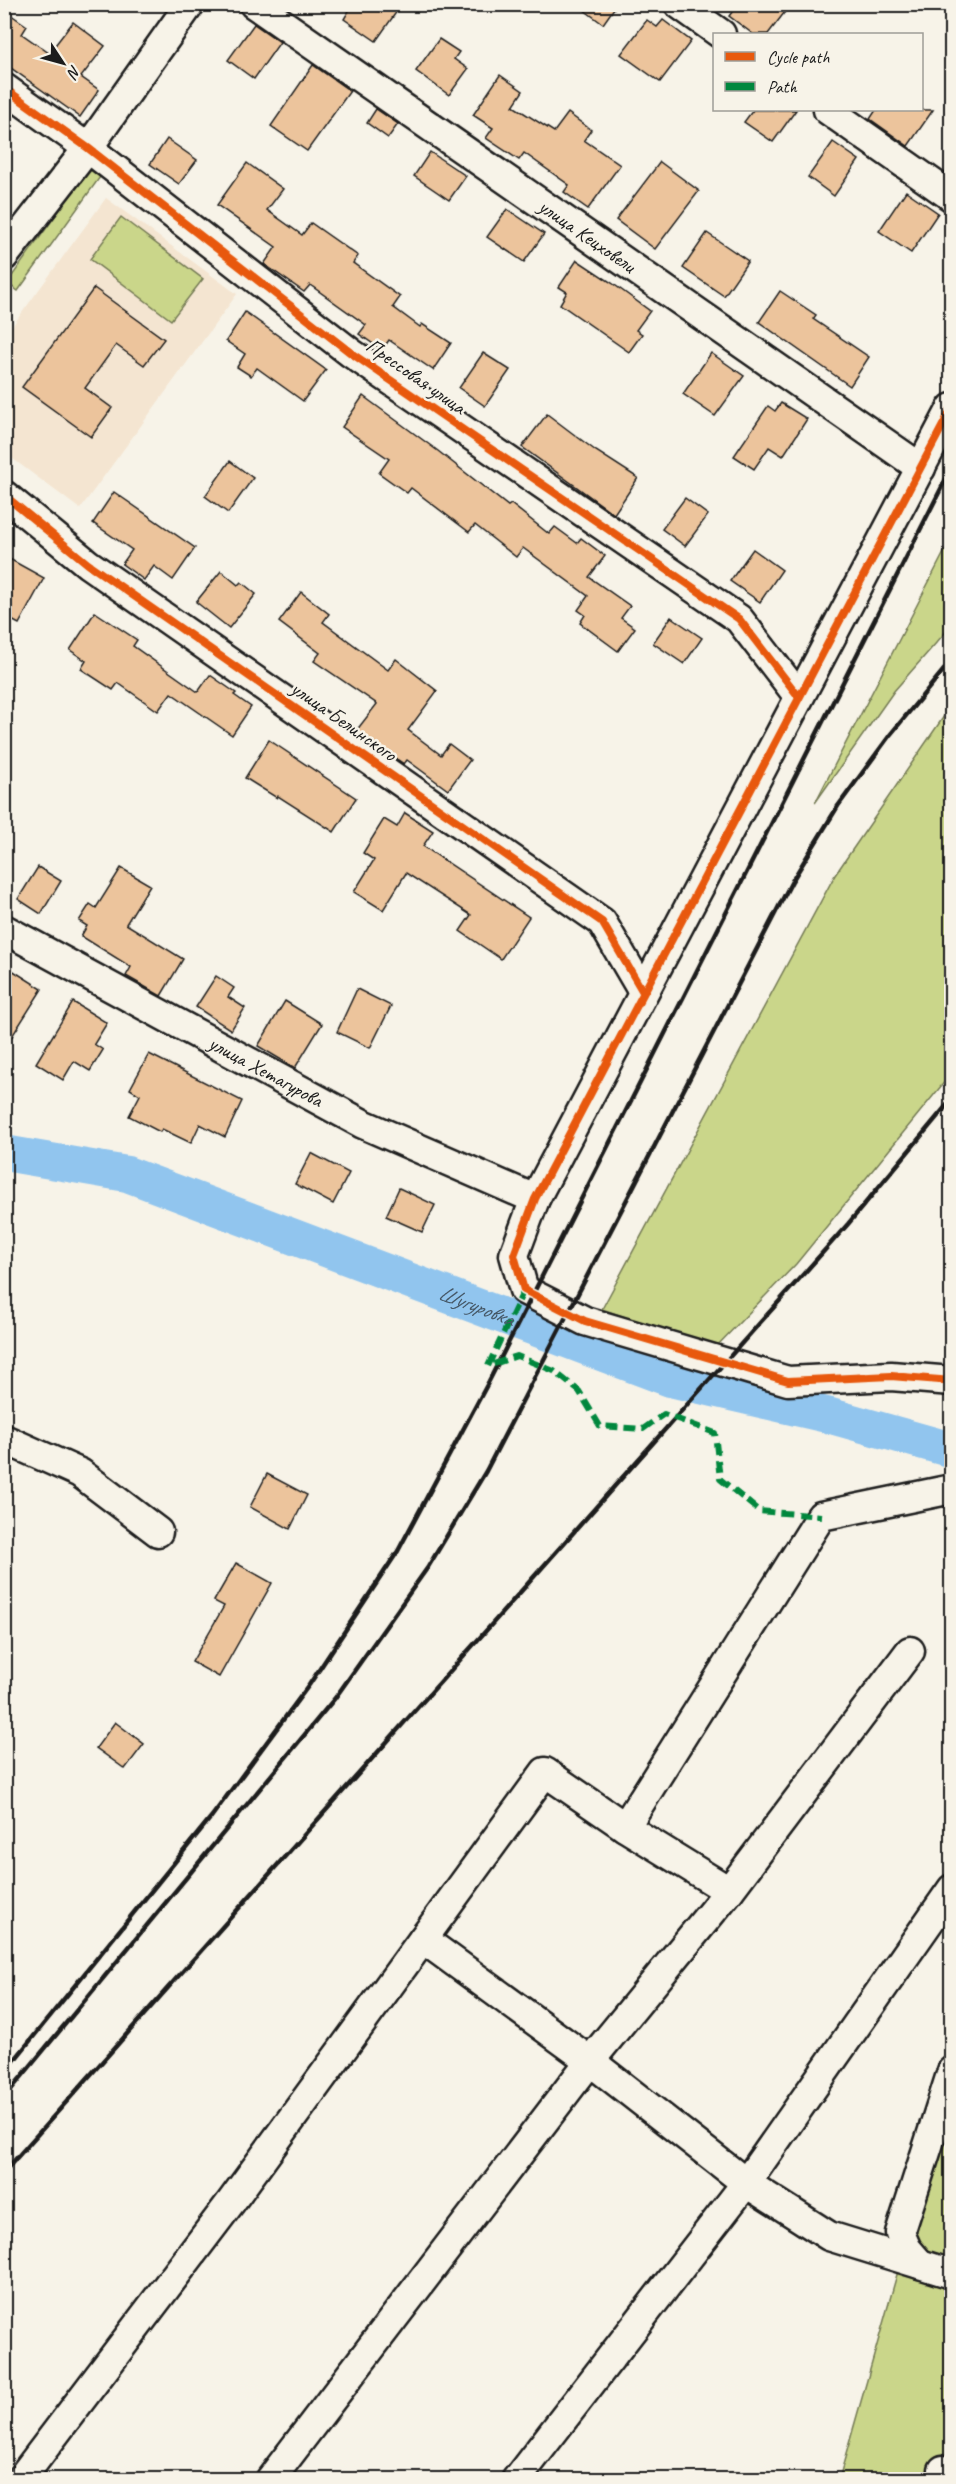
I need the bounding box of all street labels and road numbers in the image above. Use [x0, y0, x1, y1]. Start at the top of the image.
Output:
street label: улица Кецховели [532, 192, 642, 279]
street label: Прессовая улица [361, 332, 473, 421]
street label: улица Белинского [285, 674, 403, 768]
street label: улица Хетагурова [203, 1029, 329, 1113]

